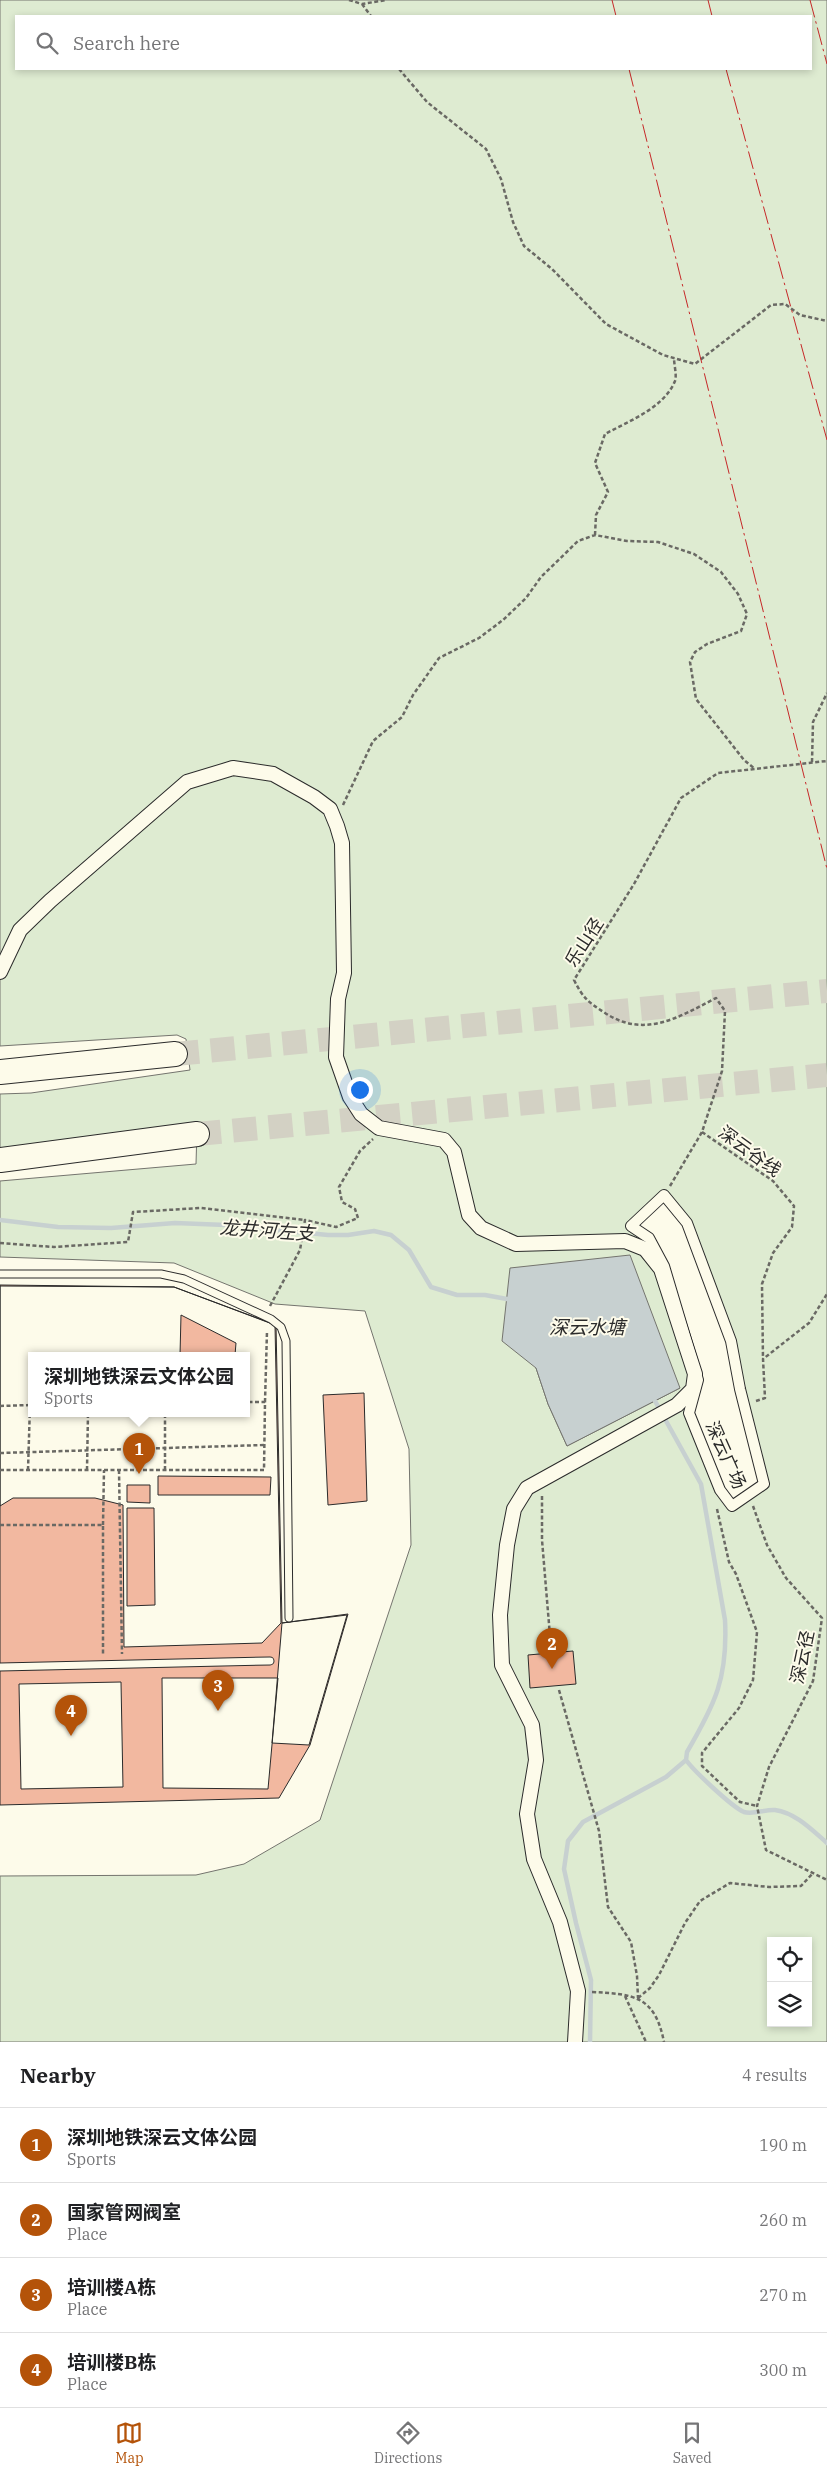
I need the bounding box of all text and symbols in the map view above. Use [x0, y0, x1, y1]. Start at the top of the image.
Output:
search box [15, 15, 812, 70]
icon: search [33, 29, 61, 57]
text: Search here [73, 31, 180, 55]
street label: 乐山径 [560, 913, 608, 971]
your location [347, 1077, 373, 1103]
street label: 深云谷线 [714, 1121, 786, 1181]
water label: 龙井河左支 [219, 1215, 317, 1245]
water label: 深云水塘 [549, 1315, 628, 1339]
popup [28, 1352, 250, 1417]
text: 深圳地铁深云文体公园 [44, 1364, 234, 1388]
text: Sports [44, 1388, 93, 1408]
street label: 深云广场 [701, 1417, 751, 1493]
pin: 1 [123, 1433, 155, 1474]
pin: 2 [536, 1628, 568, 1669]
street label: 深云径 [785, 1628, 819, 1686]
pin: 3 [202, 1670, 234, 1711]
pin: 4 [55, 1695, 87, 1736]
map controls [767, 1937, 812, 2027]
button: locate [767, 1937, 812, 1982]
button: layers [767, 1982, 812, 2027]
text: Nearby [20, 2061, 96, 2089]
text: 4 results [742, 2065, 807, 2085]
text: 深圳地铁深云文体公园 [67, 2125, 257, 2149]
text: 1 [31, 2135, 41, 2155]
text: 190 m [759, 2135, 807, 2155]
text: Sports [67, 2149, 116, 2169]
text: 国家管网阀室 [67, 2200, 181, 2224]
text: 2 [31, 2210, 41, 2230]
text: 260 m [759, 2210, 807, 2230]
text: Place [67, 2224, 107, 2244]
text: 培训楼A栋 [67, 2275, 156, 2299]
text: 3 [31, 2285, 41, 2305]
text: 270 m [759, 2285, 807, 2305]
text: Place [67, 2299, 107, 2319]
text: 培训楼B栋 [67, 2350, 156, 2374]
text: 4 [31, 2360, 41, 2380]
text: 300 m [759, 2360, 807, 2380]
text: Place [67, 2374, 107, 2394]
tab: Map [115, 2419, 144, 2467]
tab: Directions [374, 2419, 442, 2467]
tab: Saved [673, 2419, 712, 2467]

